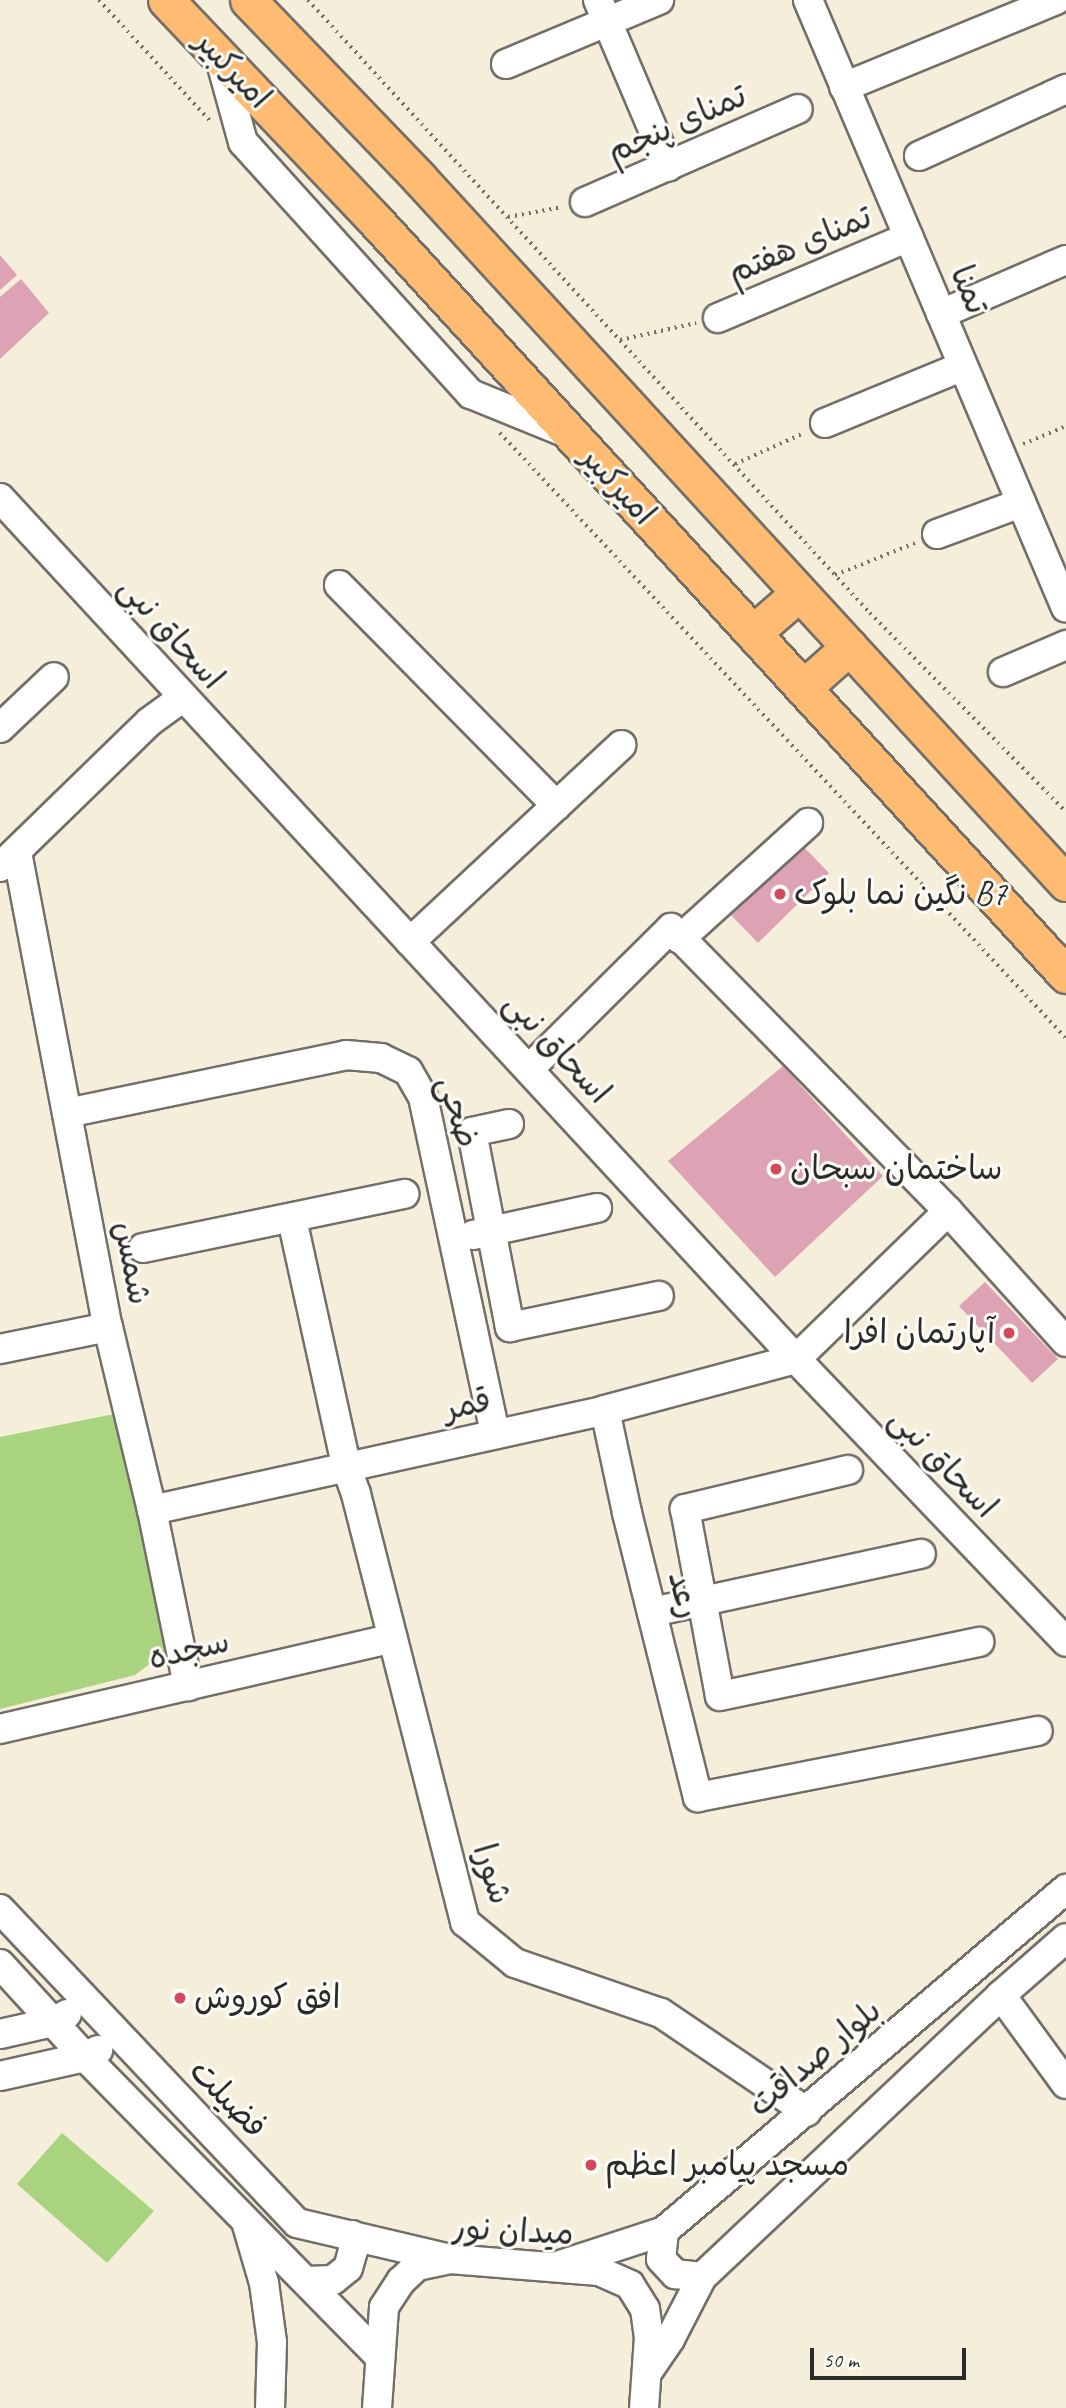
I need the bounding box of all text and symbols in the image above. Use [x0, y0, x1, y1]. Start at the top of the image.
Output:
street label: امیرکبیر [187, 23, 279, 117]
street label: تمنای پنجم [601, 76, 753, 172]
street label: تمنای هفتم [722, 197, 878, 293]
street label: تمنا [941, 260, 997, 320]
street label: امیرکبیر [572, 438, 664, 534]
street label: اسحاق نبی [110, 568, 232, 698]
place label: نگین نما بلوک B7 [794, 874, 1007, 914]
marker: نگین نما بلوک B7 [772, 886, 788, 902]
street label: اسحاق نبی [495, 984, 619, 1112]
street label: ضحی [428, 1071, 488, 1153]
place label: ساختمان سبحان [790, 1149, 1003, 1189]
marker: ساختمان سبحان [768, 1161, 784, 1177]
street label: شمس [105, 1218, 159, 1308]
place label: آپارتمان افرا [844, 1313, 995, 1353]
marker: آپارتمان افرا [1001, 1325, 1017, 1341]
street label: قمر [439, 1380, 495, 1430]
street label: اسحاق نبی [881, 1399, 1005, 1527]
street label: رعد [659, 1567, 709, 1623]
street label: سجده [145, 1622, 233, 1678]
street label: شورا [464, 1839, 520, 1909]
place label: افق کوروش [194, 1978, 341, 2018]
marker: افق کوروش [172, 1990, 188, 2006]
street label: بلوار صداقت [740, 1991, 890, 2125]
street label: فضیلت [181, 2051, 275, 2147]
place label: مسجد پیامبر اعظم [605, 2145, 849, 2185]
marker: مسجد پیامبر اعظم [583, 2157, 599, 2173]
street label: میدان نور [451, 2208, 575, 2254]
scale bar [814, 2334, 970, 2378]
text: 50 m [823, 2347, 859, 2373]

